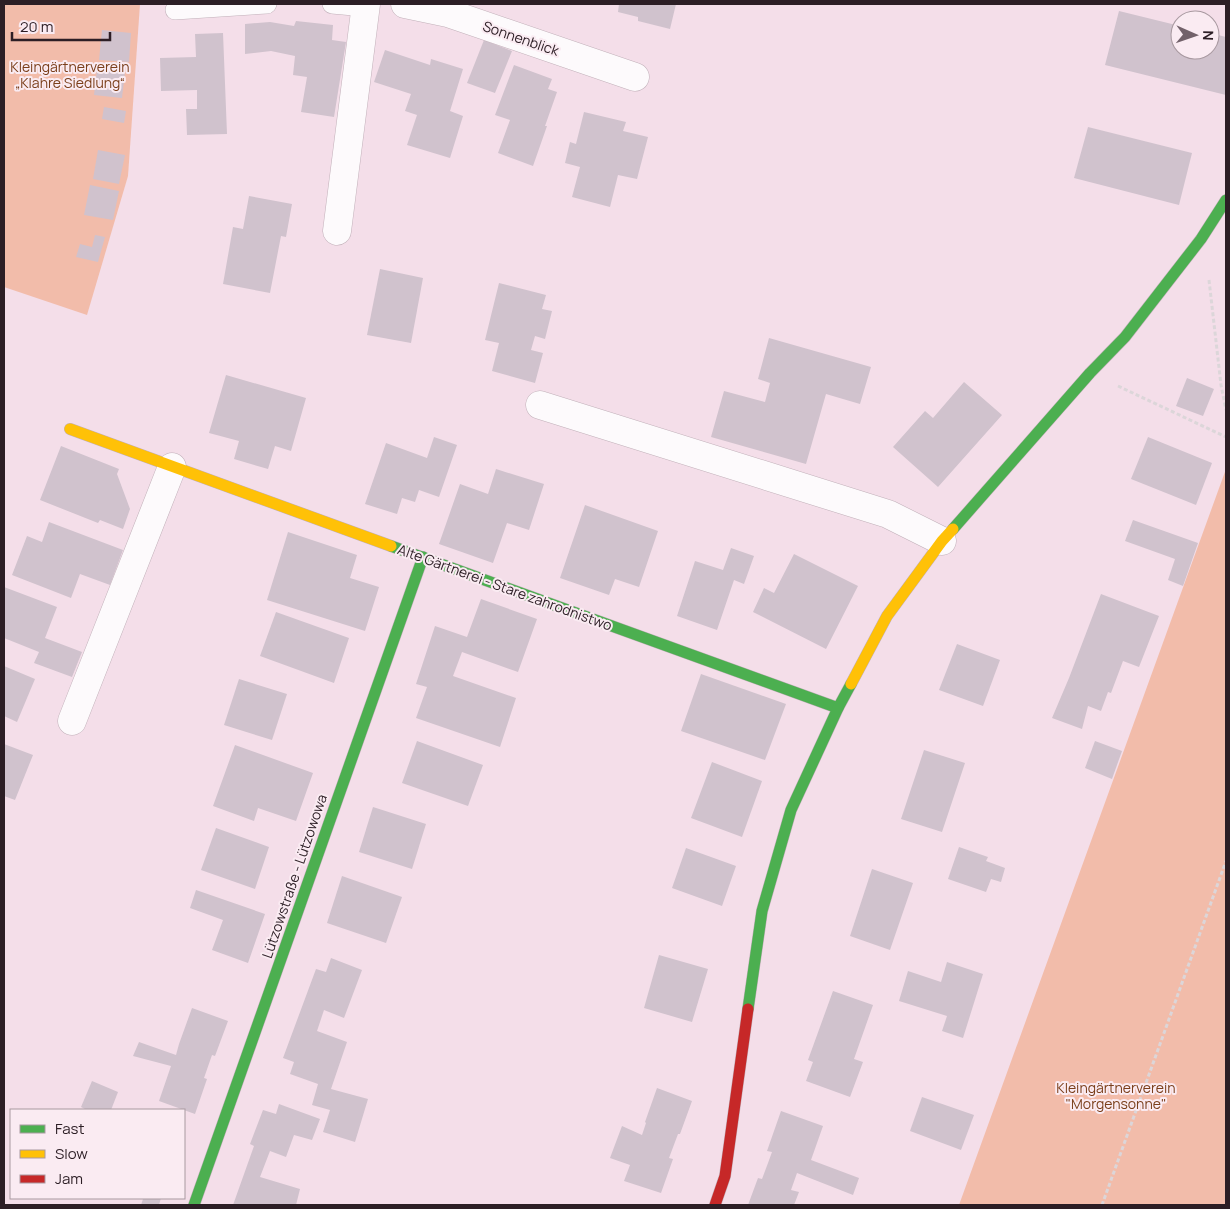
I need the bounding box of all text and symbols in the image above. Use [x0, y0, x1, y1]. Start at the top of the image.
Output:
scale bar [12, 10, 110, 42]
north arrow [1170, 10, 1220, 60]
text: 20 m [20, 16, 53, 37]
street label: Sonnenblick [480, 16, 563, 60]
text: N [1199, 30, 1218, 41]
park label: Kleingärtnerverein „Klahre Siedlung“ [10, 57, 130, 92]
street label: Alte Gärtnerei - Stare zahrodnistwo [395, 539, 615, 635]
street label: Lützowstraße - Lützowowa [257, 791, 331, 961]
park label: Kleingärtnerverein "Morgensonne" [1056, 1078, 1176, 1113]
legend [10, 1109, 185, 1199]
text: Fast [55, 1118, 84, 1139]
text: Slow [55, 1143, 88, 1164]
text: Jam [55, 1168, 83, 1189]

